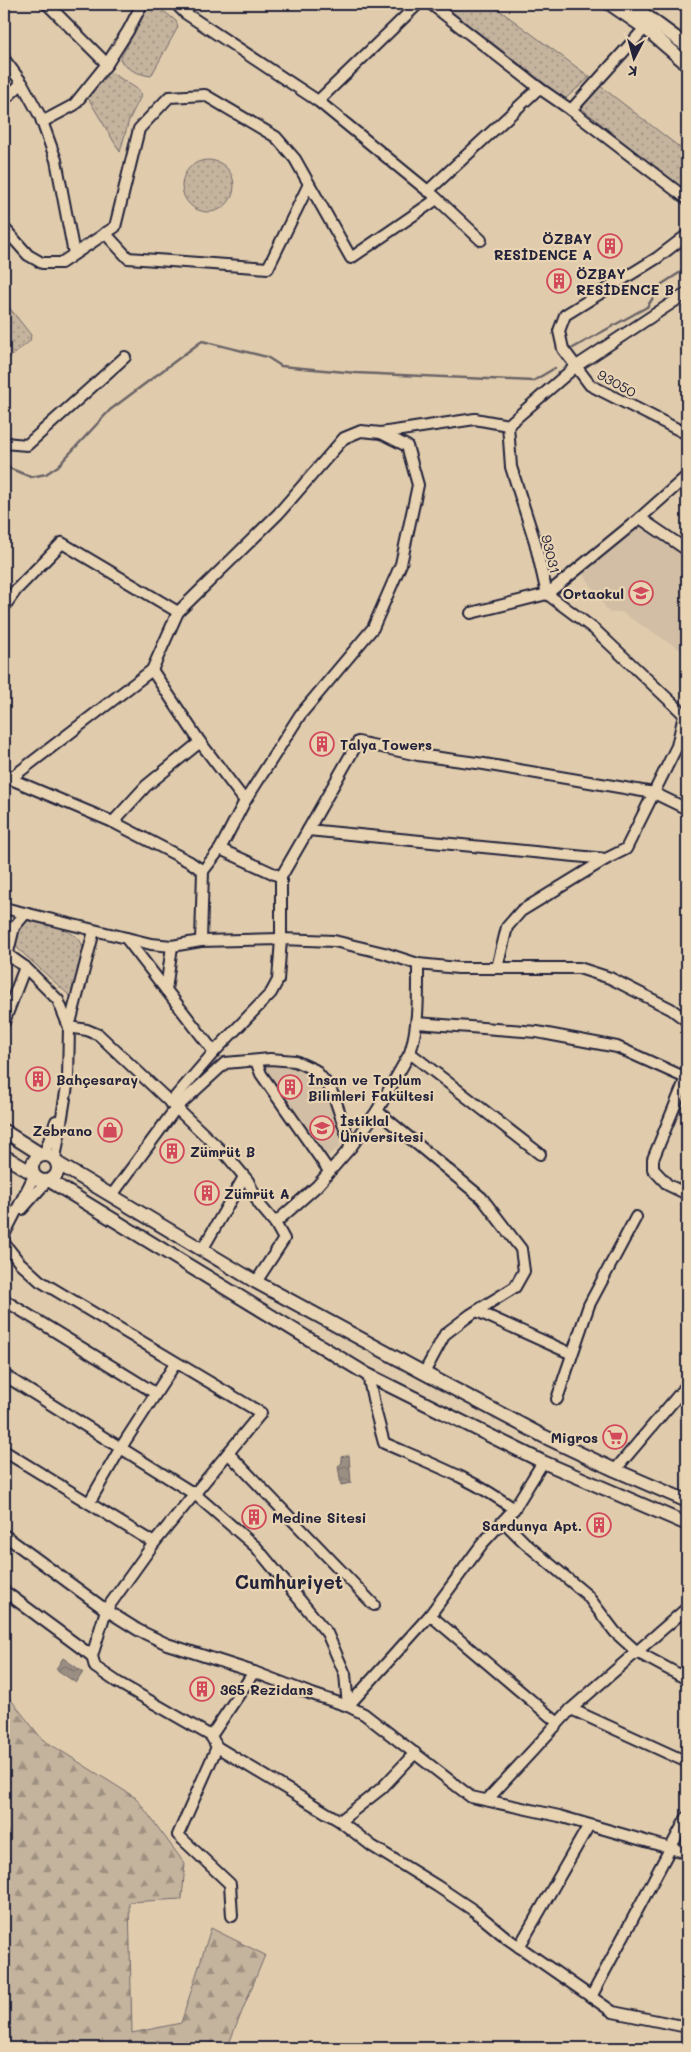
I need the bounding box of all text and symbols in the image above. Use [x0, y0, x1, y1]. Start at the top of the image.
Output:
north arrow [608, 32, 658, 82]
text: K [627, 61, 638, 81]
place label: ÖZBAY RESİDENCE A [494, 229, 592, 264]
building icon: ÖZBAY RESİDENCE A [597, 233, 623, 259]
place label: ÖZBAY RESİDENCE B [576, 264, 674, 299]
building icon: ÖZBAY RESİDENCE B [546, 268, 572, 294]
street label: 93050 [594, 365, 640, 402]
street label: 93031 [537, 533, 565, 575]
school or university icon: Ortaokul [628, 580, 654, 606]
place label: Ortaokul [563, 584, 624, 603]
building icon: Talya Towers [309, 731, 335, 757]
place label: Talya Towers [340, 735, 432, 754]
building icon: Bahçesaray [25, 1066, 51, 1092]
place label: Bahçesaray [56, 1070, 138, 1089]
place label: İnsan ve Toplum Bilimleri Fakültesi [308, 1070, 434, 1105]
building icon: İnsan ve Toplum Bilimleri Fakültesi [277, 1074, 303, 1100]
place label: İstiklal Üniversitesi [340, 1111, 424, 1146]
school or university icon: İstiklal Üniversitesi [309, 1115, 335, 1141]
shop icon: Zebrano [97, 1117, 123, 1143]
place label: Zebrano [32, 1121, 92, 1140]
building icon: Zümrüt B [159, 1138, 185, 1164]
place label: Zümrüt B [190, 1142, 255, 1161]
building icon: Zümrüt A [194, 1180, 220, 1206]
place label: Zümrüt A [224, 1184, 290, 1203]
supermarket icon: Migros [602, 1424, 628, 1450]
place label: Migros [551, 1428, 598, 1447]
building icon: Medine Sitesi [241, 1504, 267, 1530]
place label: Medine Sitesi [272, 1508, 367, 1527]
building icon: Sardunya Apt. [586, 1512, 612, 1538]
place label: Sardunya Apt. [482, 1516, 582, 1535]
district label: Cumhuriyet [235, 1569, 343, 1594]
building icon: 365 Rezidans [189, 1676, 215, 1702]
place label: 365 Rezidans [220, 1680, 313, 1699]

